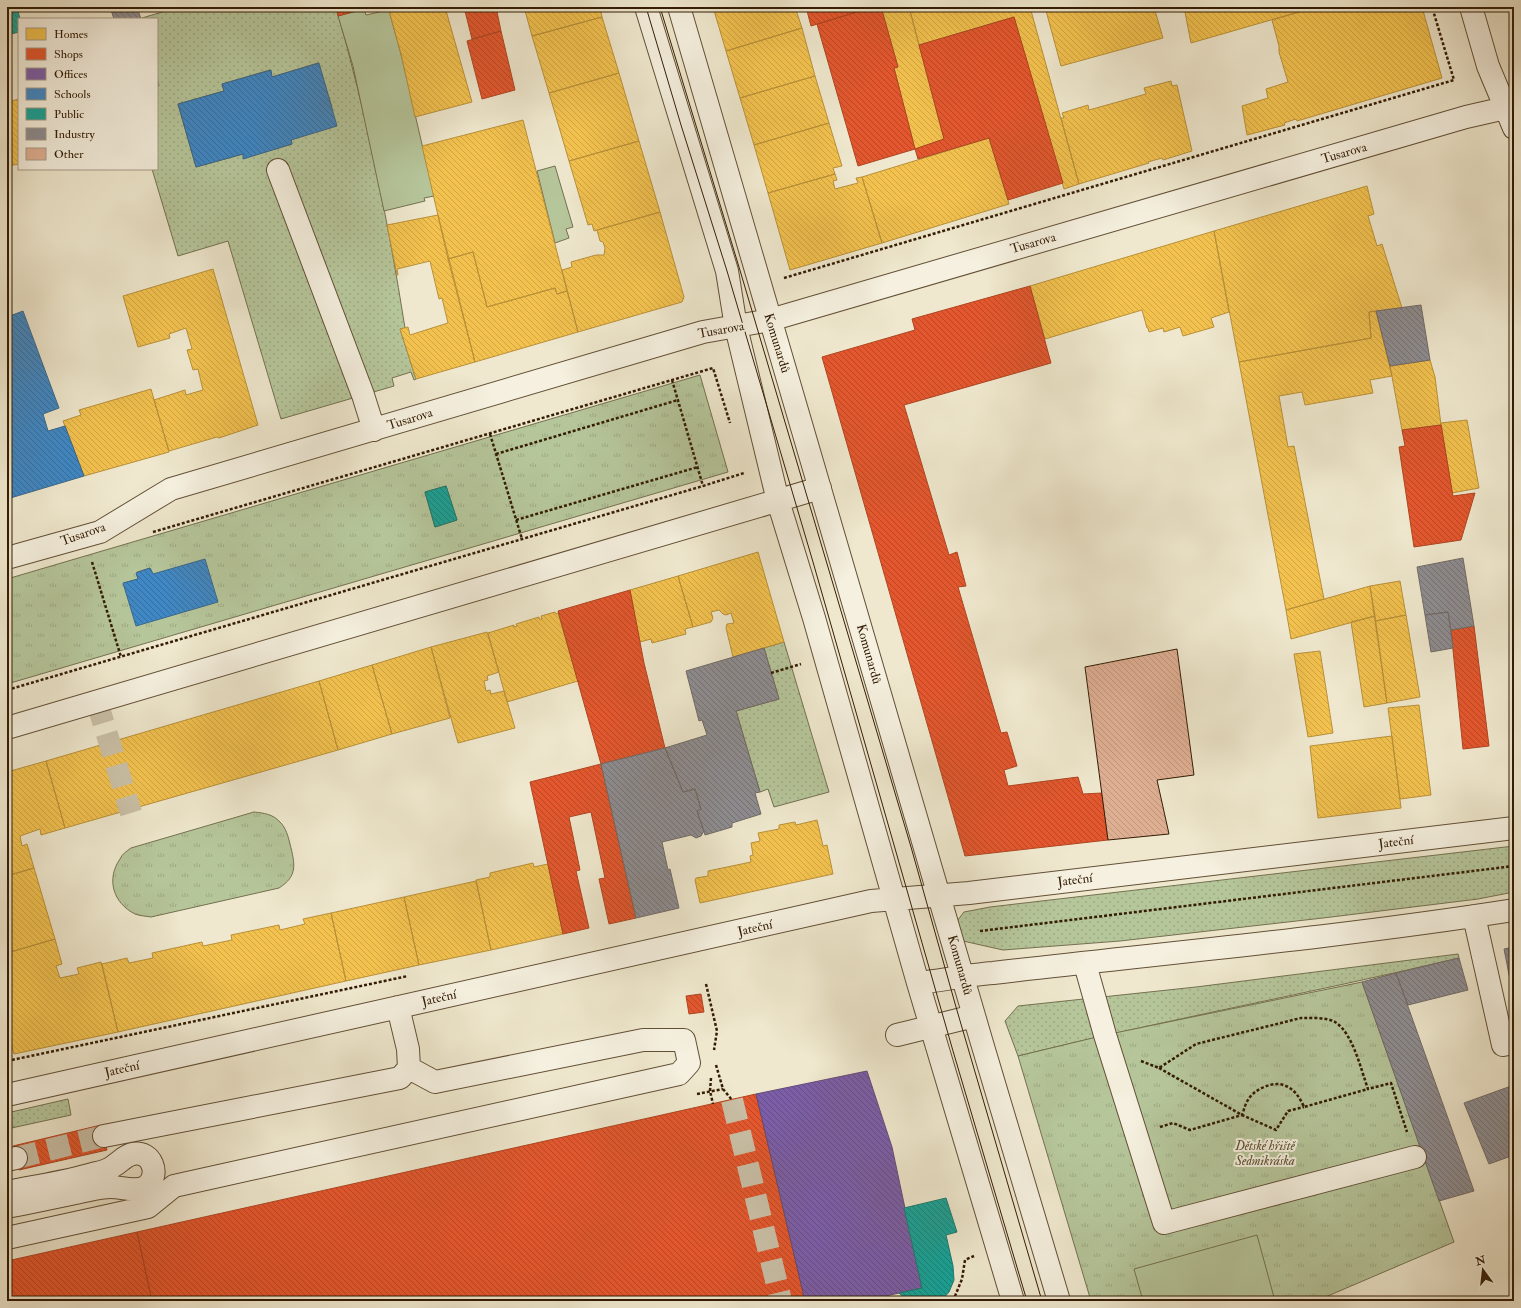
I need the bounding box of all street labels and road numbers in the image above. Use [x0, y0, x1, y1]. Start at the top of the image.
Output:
street label: Tusarova [1319, 139, 1369, 167]
street label: Tusarova [1008, 229, 1058, 257]
street label: Komunardů [760, 311, 794, 375]
street label: Tusarova [697, 318, 746, 342]
street label: Tusarova [385, 404, 435, 433]
street label: Tusarova [58, 519, 108, 549]
street label: Komunardů [853, 622, 885, 686]
street label: Jateční [1376, 832, 1416, 852]
street label: Jateční [1055, 870, 1095, 890]
street label: Jateční [735, 916, 776, 940]
street label: Komunardů [944, 933, 976, 997]
street label: Jateční [419, 986, 460, 1010]
street label: Jateční [102, 1057, 143, 1081]

